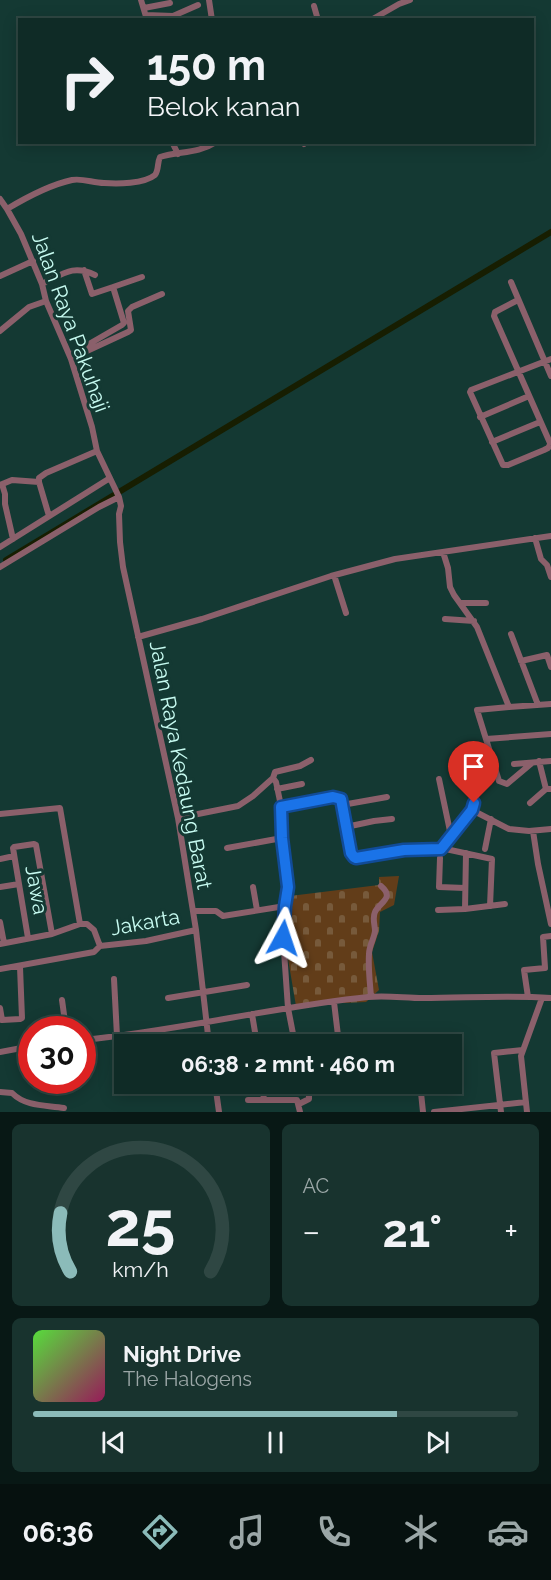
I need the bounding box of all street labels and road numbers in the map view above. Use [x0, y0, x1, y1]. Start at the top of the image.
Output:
street label: Jalan Raya Pakuhaji [27, 229, 115, 415]
street label: Jalan Raya Kedaung Barat [145, 639, 217, 891]
street label: Jawa [20, 864, 54, 916]
street label: Jakarta [108, 904, 182, 940]

